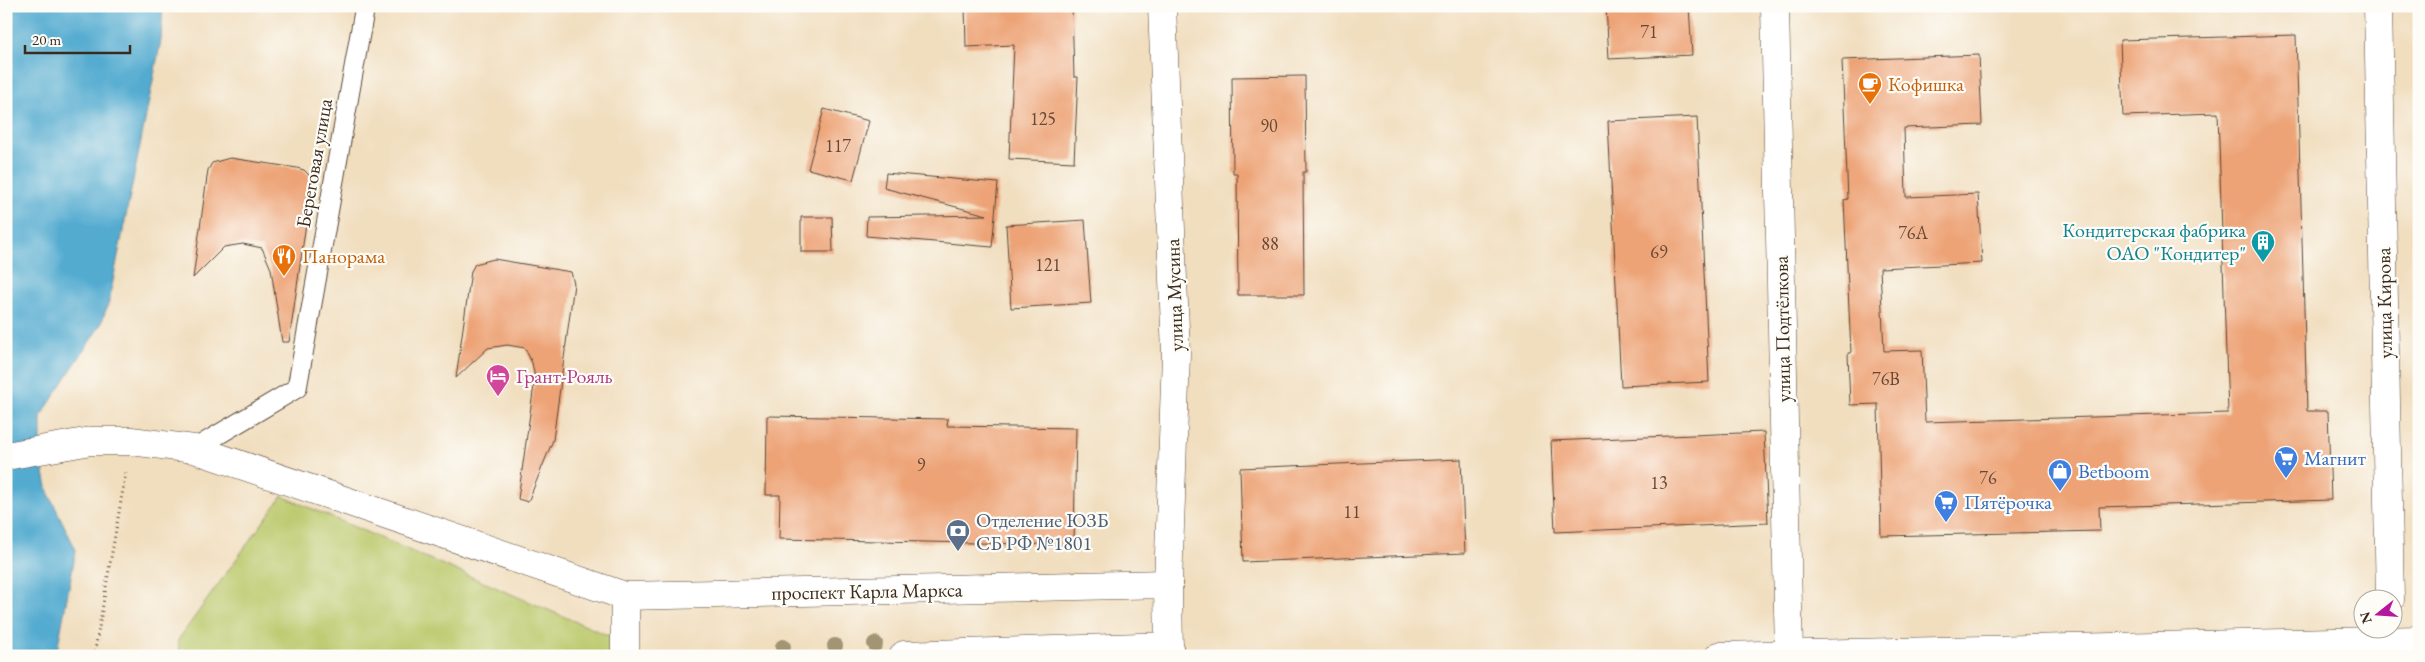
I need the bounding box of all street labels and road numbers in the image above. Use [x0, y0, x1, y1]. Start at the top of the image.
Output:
street label: Береговая улица [290, 96, 338, 230]
street label: улица Мусина [1159, 238, 1189, 352]
street label: улица Кирова [2370, 247, 2398, 359]
street label: улица Подтёлкова [1768, 255, 1796, 403]
street label: проспект Карла Маркса [771, 576, 963, 606]

